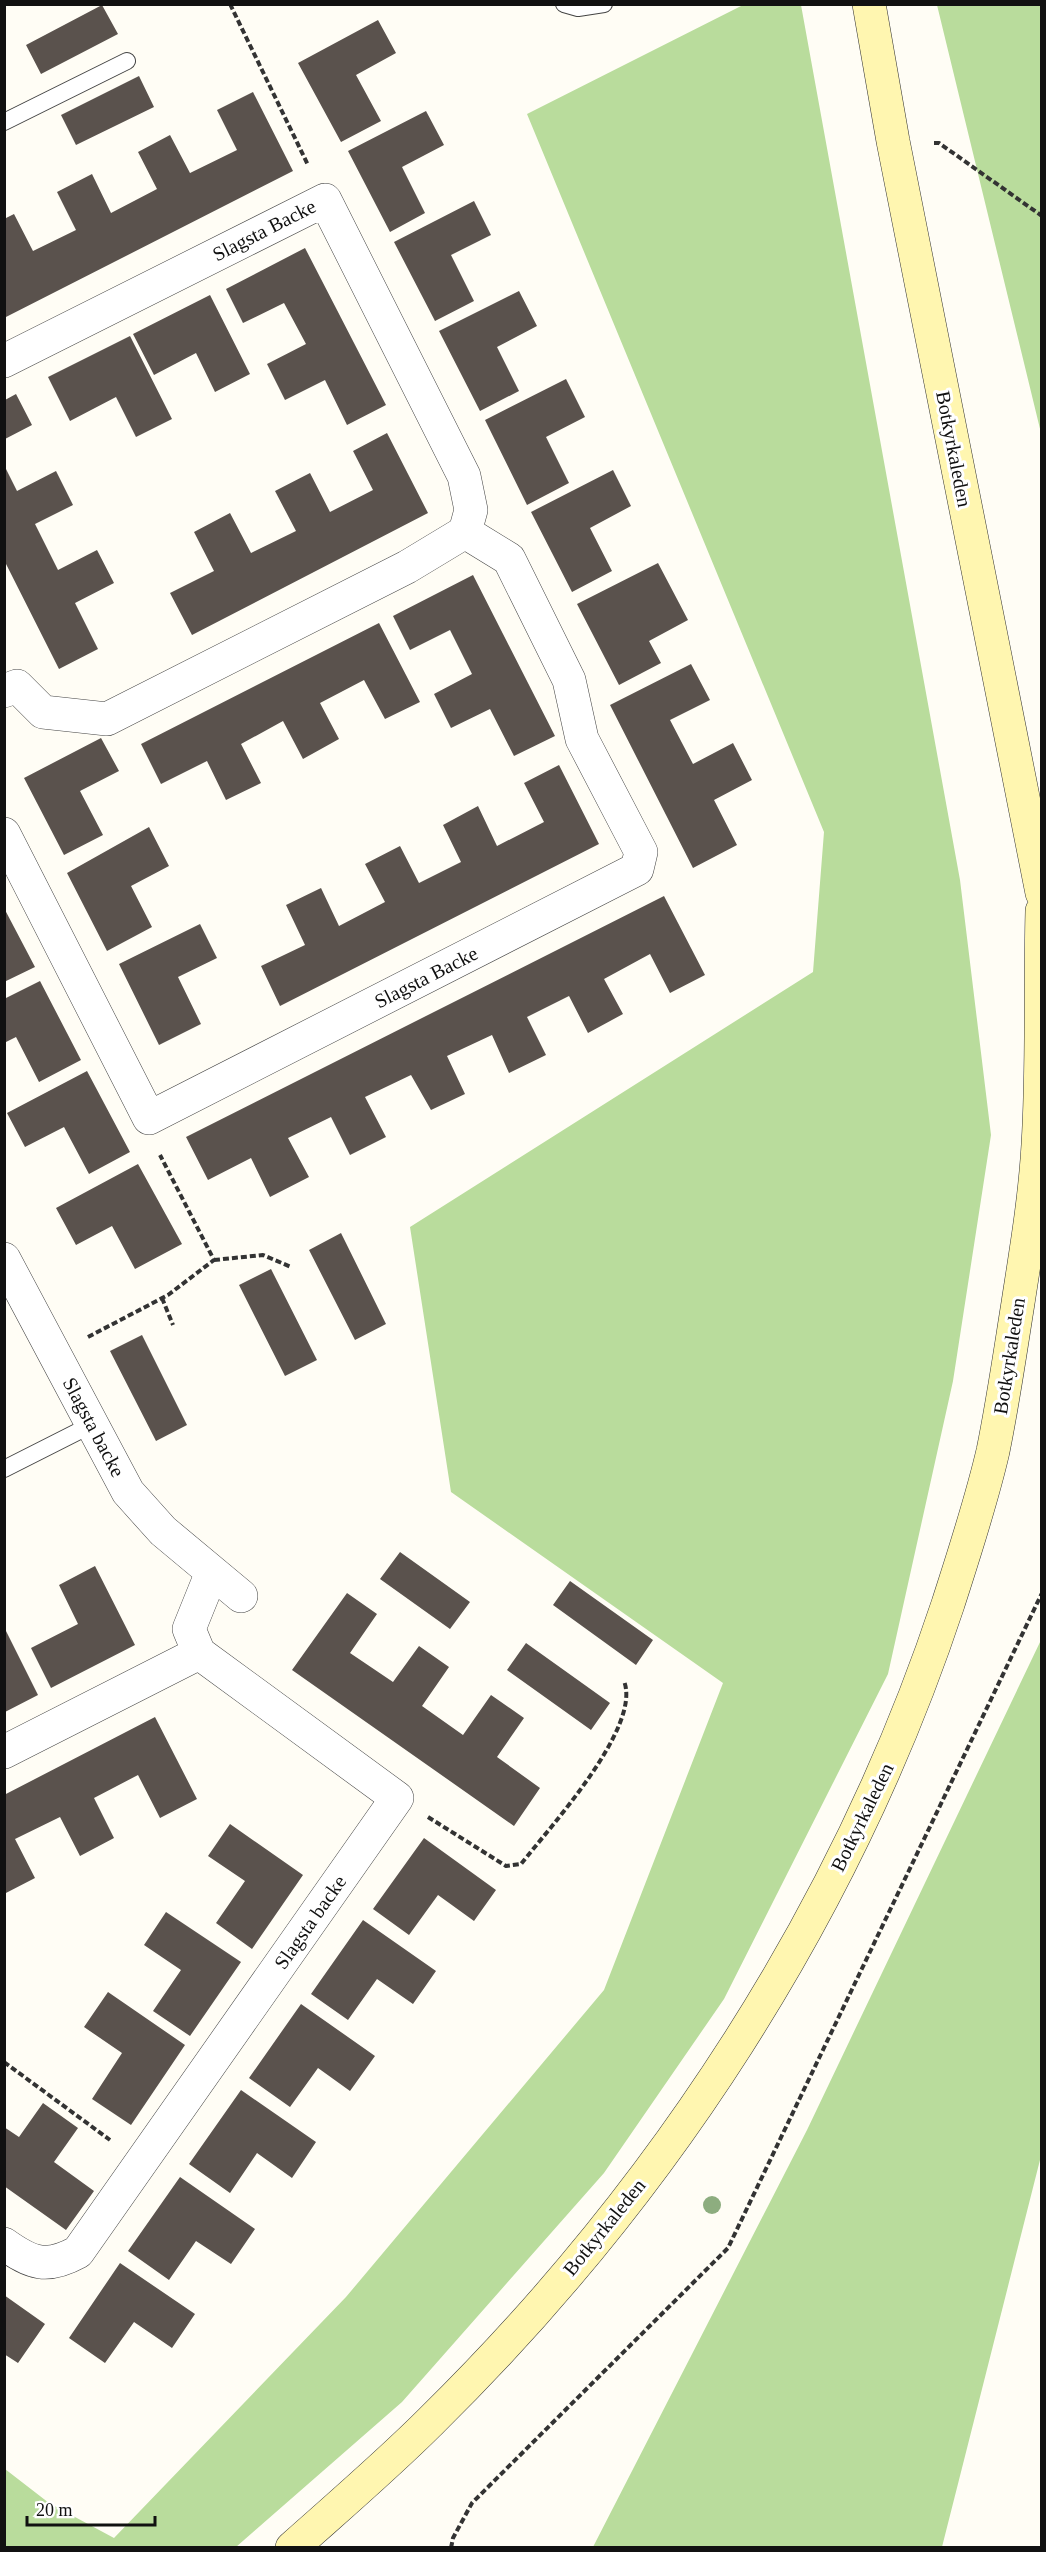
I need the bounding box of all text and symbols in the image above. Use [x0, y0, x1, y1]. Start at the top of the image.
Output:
street label: Slagsta Backe [209, 195, 320, 266]
street label: Botkyrkaleden [931, 389, 976, 509]
street label: Slagsta Backe [371, 942, 482, 1013]
street label: Botkyrkaleden [989, 1296, 1030, 1416]
street label: Slagsta backe [58, 1374, 129, 1481]
street label: Botkyrkaleden [826, 1759, 899, 1875]
street label: Slagsta backe [270, 1871, 351, 1974]
street label: Botkyrkaleden [558, 2174, 650, 2280]
scale bar [27, 2489, 154, 2527]
text: 20 m [36, 2500, 73, 2520]

